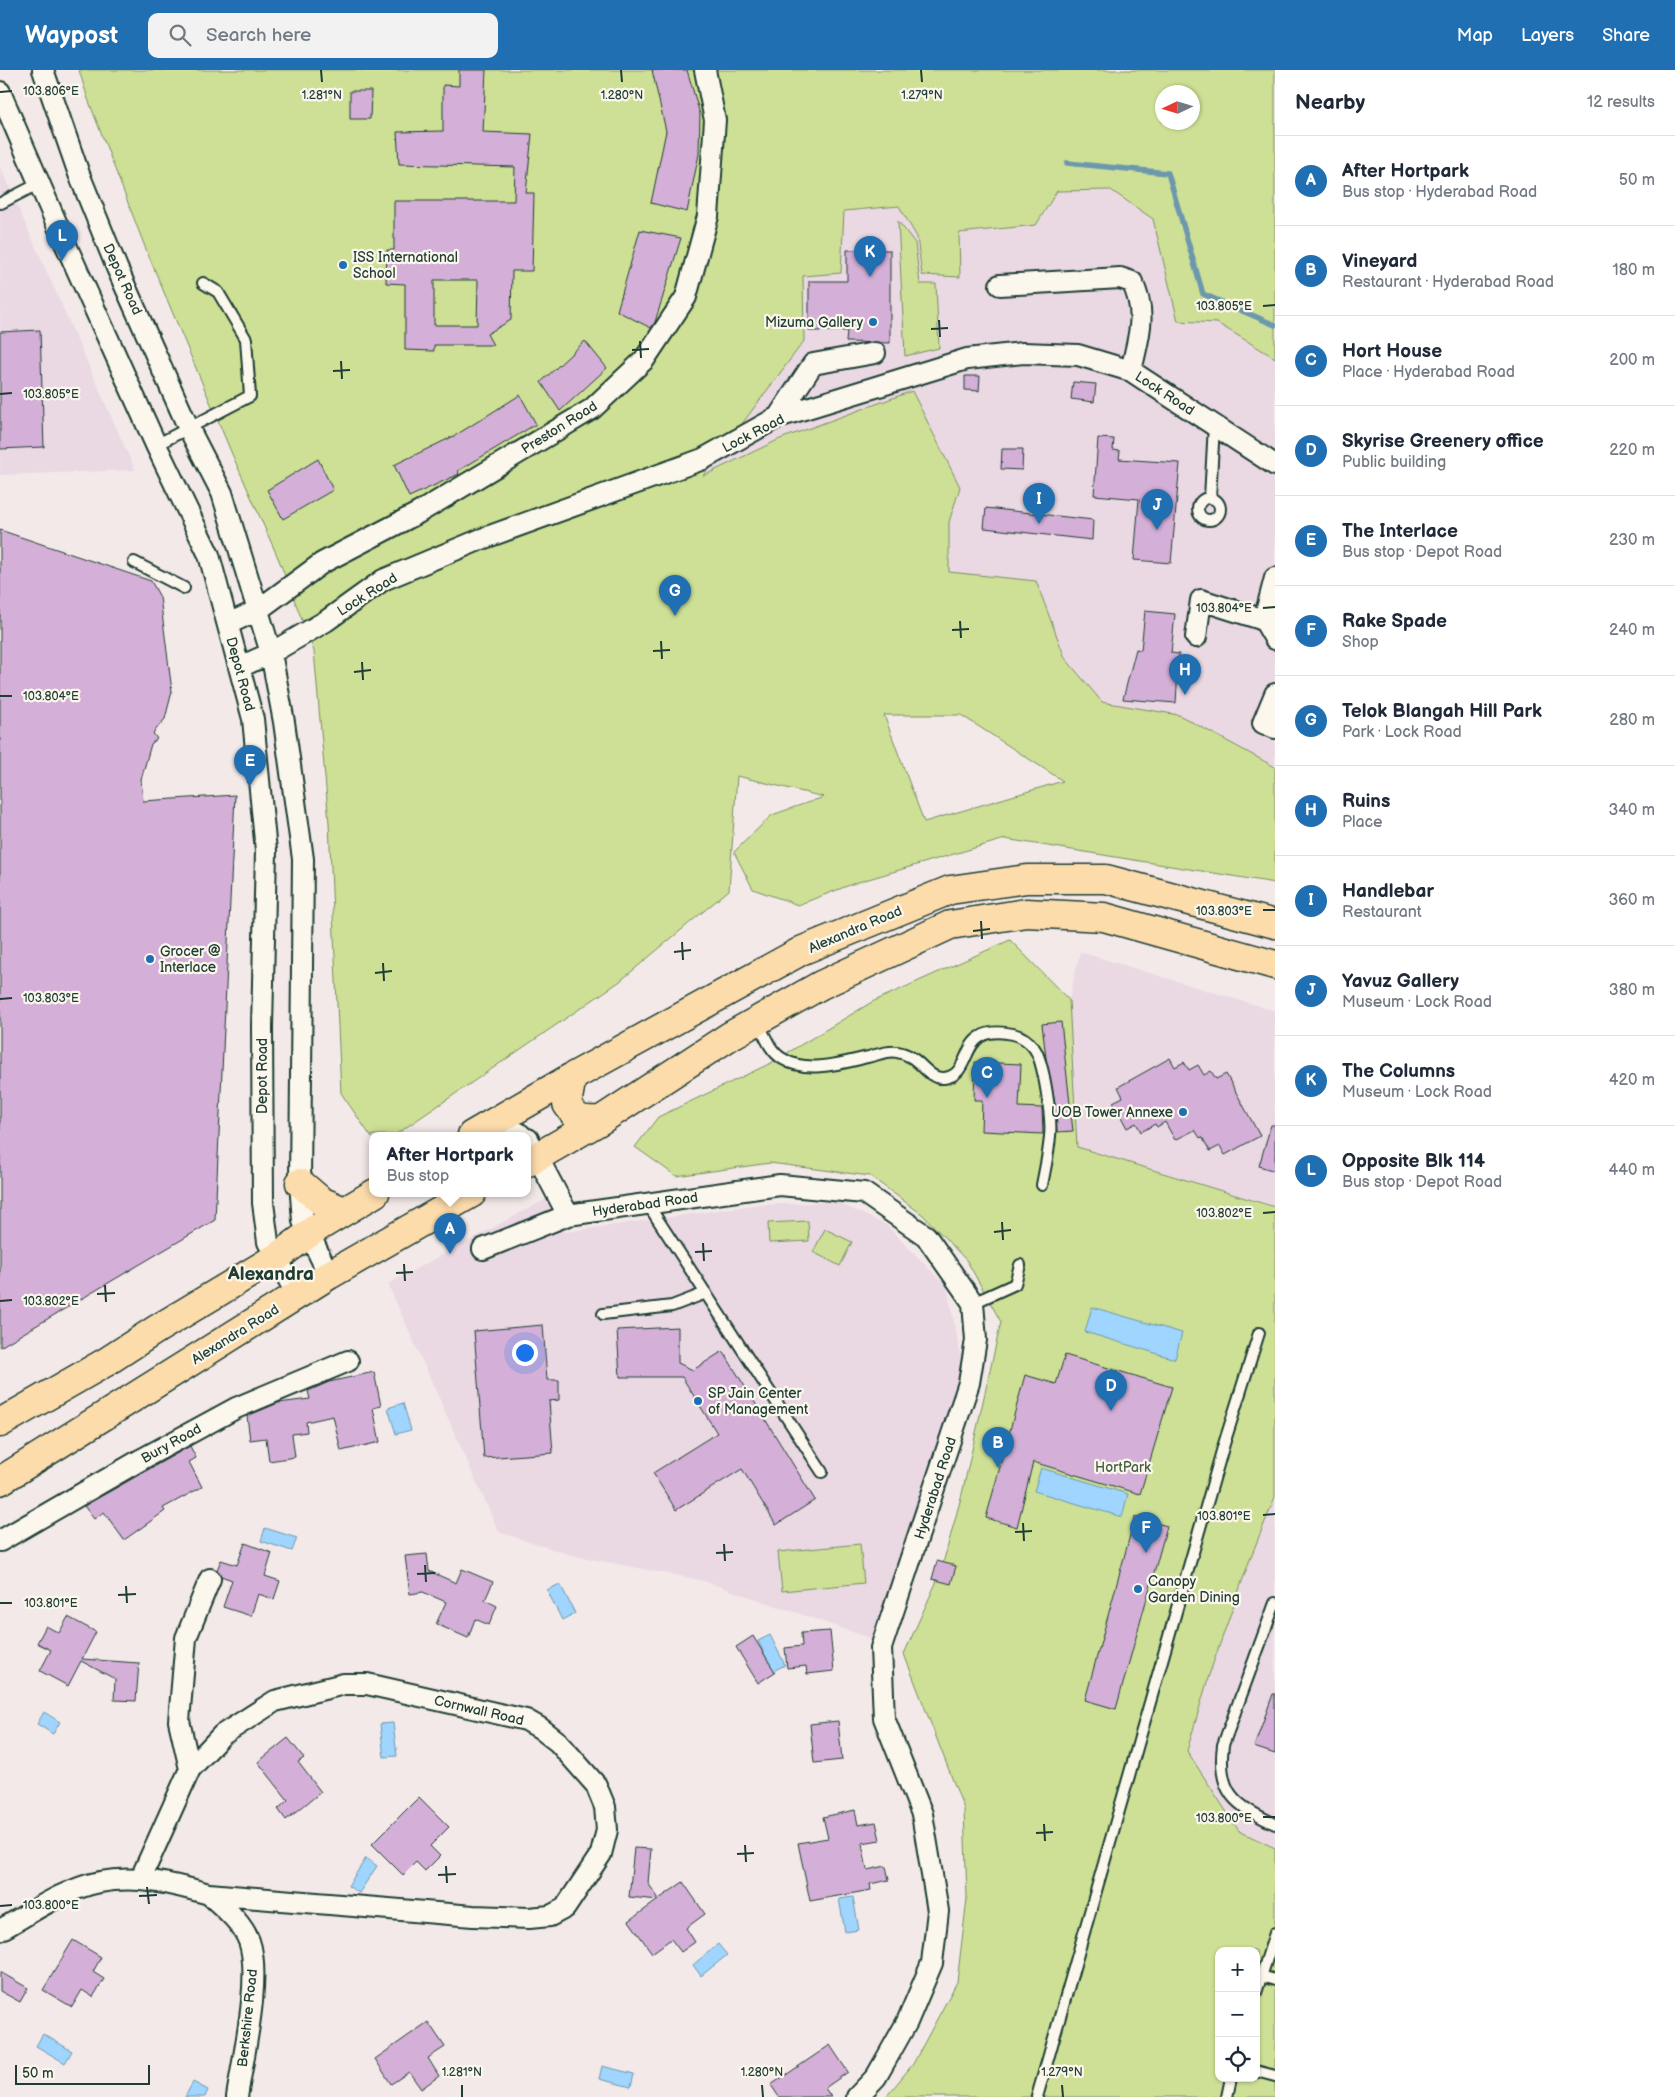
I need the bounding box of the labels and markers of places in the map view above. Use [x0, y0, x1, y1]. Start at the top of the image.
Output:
pin: L [46, 220, 78, 261]
pin: K [854, 236, 886, 277]
place label: ISS International School [353, 249, 458, 282]
marker: ISS International School [337, 259, 349, 271]
place label: Mizuma Gallery [765, 314, 864, 331]
marker: Mizuma Gallery [867, 316, 879, 328]
pin: I [1023, 483, 1055, 524]
pin: J [1141, 489, 1173, 530]
pin: G [659, 575, 691, 616]
pin: H [1169, 654, 1201, 695]
pin: E [234, 745, 266, 786]
place label: Grocer @ Interlace [160, 943, 221, 976]
marker: Grocer @ Interlace [144, 953, 156, 965]
pin: C [971, 1057, 1003, 1098]
place label: UOB Tower Annexe [1051, 1104, 1173, 1121]
marker: UOB Tower Annexe [1177, 1106, 1189, 1118]
pin: A [434, 1213, 466, 1254]
pin: D [1095, 1370, 1127, 1411]
place label: SP Jain Center of Management [708, 1385, 809, 1418]
marker: SP Jain Center of Management [692, 1395, 704, 1407]
pin: B [982, 1427, 1014, 1468]
pin: F [1130, 1512, 1162, 1553]
place label: Canopy Garden Dining [1148, 1573, 1240, 1606]
marker: Canopy Garden Dining [1132, 1583, 1144, 1595]

